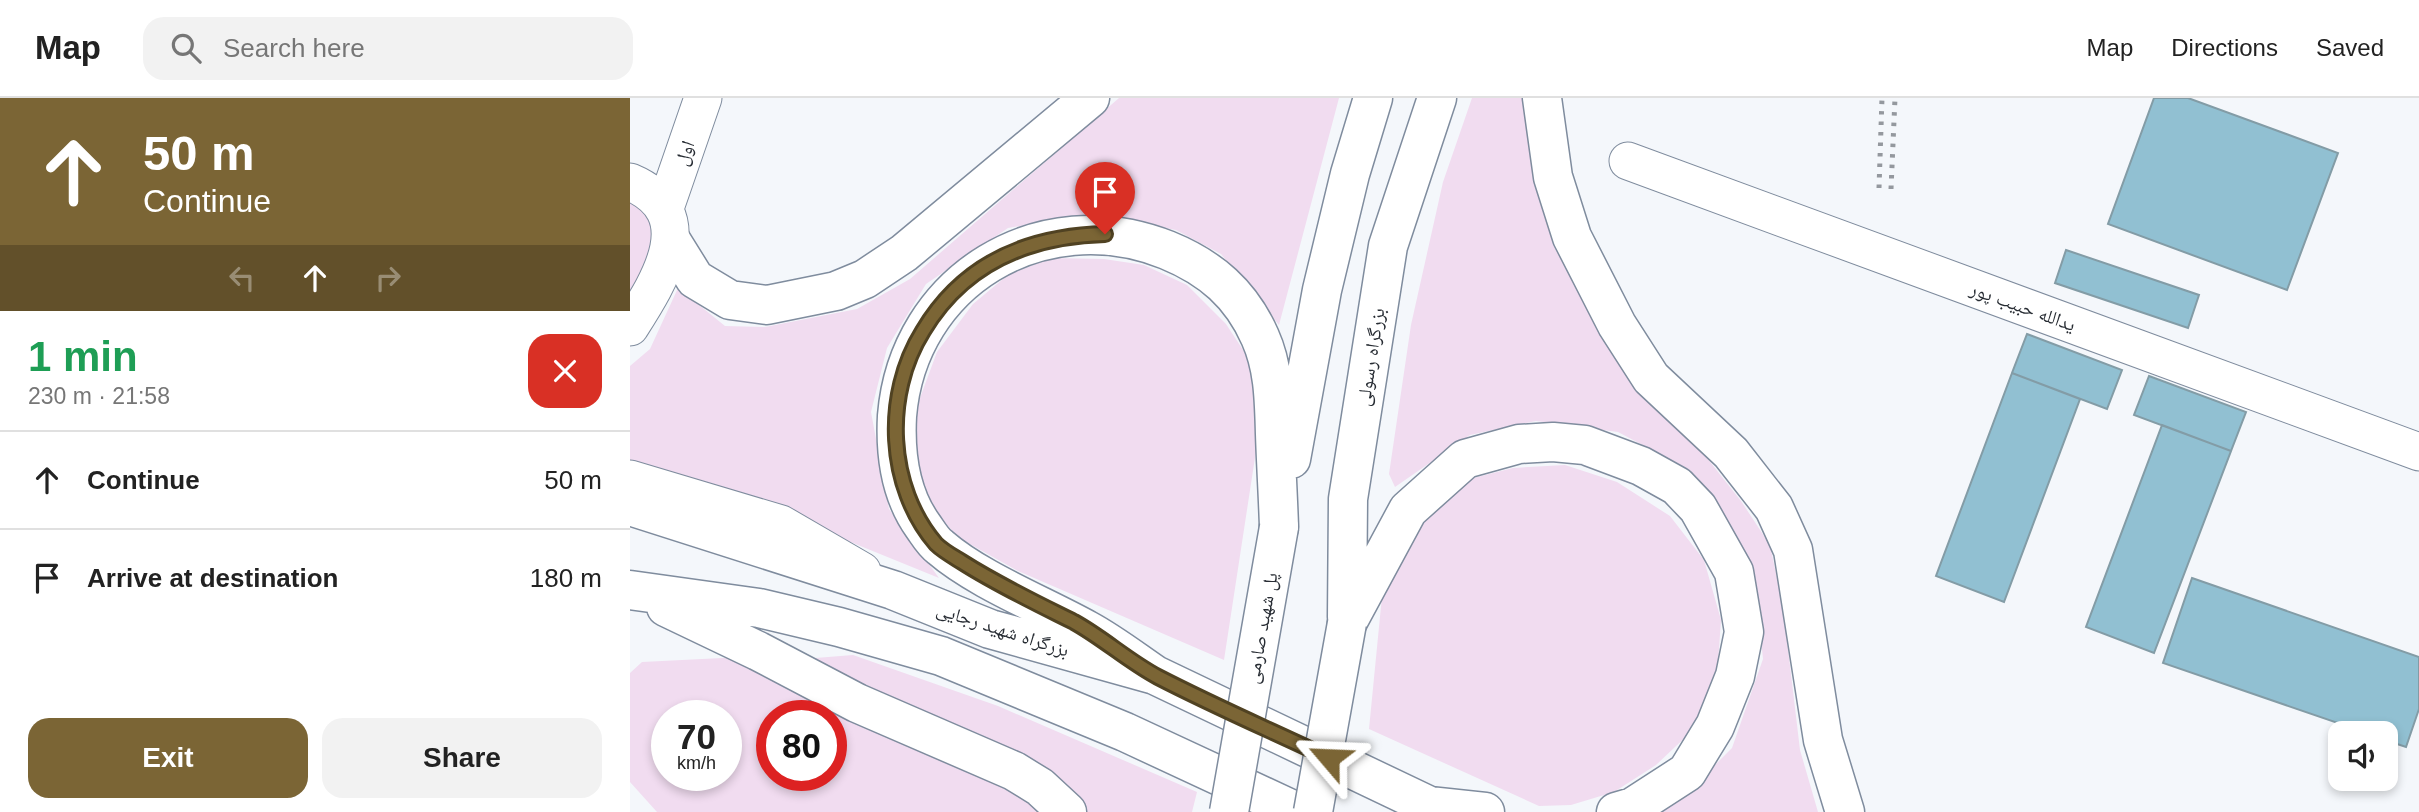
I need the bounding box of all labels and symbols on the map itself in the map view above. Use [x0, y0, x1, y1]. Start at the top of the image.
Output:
street label: اول [671, 138, 699, 169]
pin [1075, 162, 1135, 234]
street label: یدالله حبیب پور [1966, 277, 2078, 336]
street label: بزرگراه رسولی [1352, 306, 1390, 408]
street label: پل شهید صارمی [1241, 571, 1283, 686]
street label: بزرگراه شهید رجایی [934, 598, 1072, 662]
speed limit sign: 80 [756, 700, 847, 791]
position arrow [1292, 721, 1366, 795]

